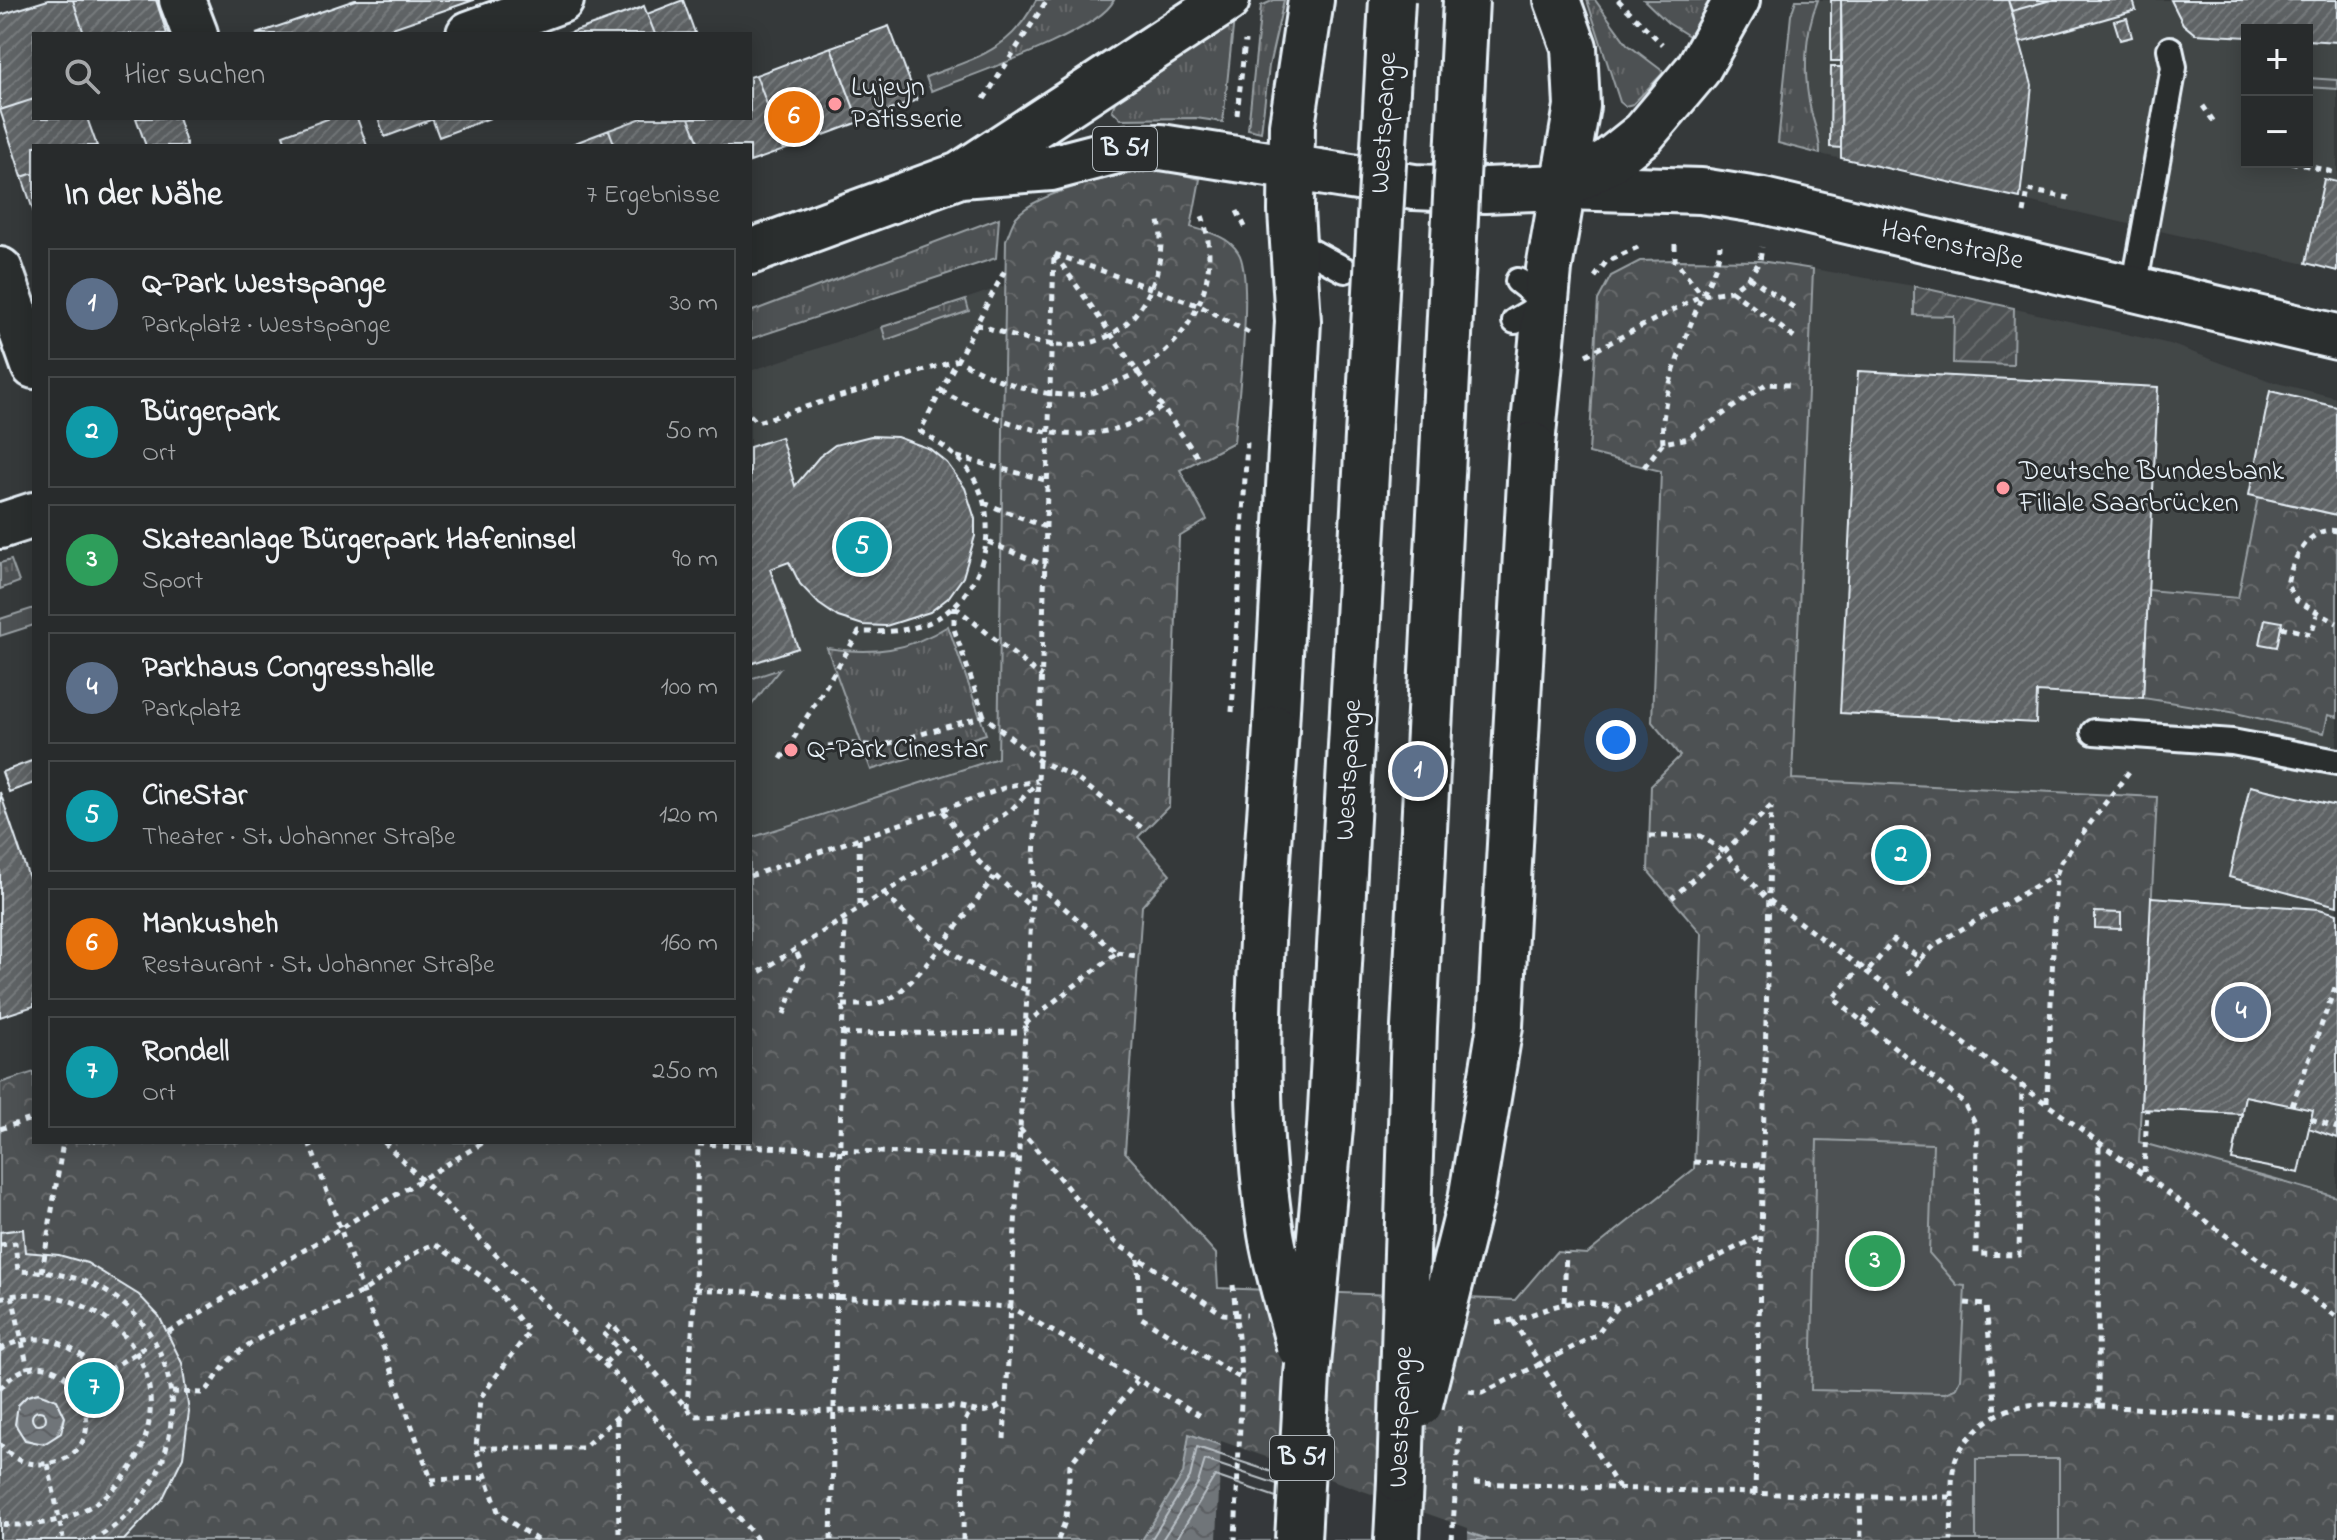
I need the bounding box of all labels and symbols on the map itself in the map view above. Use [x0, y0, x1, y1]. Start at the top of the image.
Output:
street label: Westspange [1361, 51, 1409, 195]
place label: Lujeyn Patisserie [851, 68, 963, 141]
pin: 6 [768, 87, 820, 147]
marker: Lujeyn Patisserie [826, 95, 844, 113]
road number: B 51 [1093, 127, 1157, 171]
street label: Hafenstraße [1877, 210, 2028, 282]
place label: Deutsche Bundesbank Filiale Saarbrücken [2018, 452, 2285, 525]
marker: Deutsche Bundesbank Filiale Saarbrücken [1994, 479, 2012, 497]
pin: 5 [836, 517, 888, 577]
street label: Westspange [1326, 698, 1374, 842]
your location [1596, 720, 1636, 760]
place label: Q-Park Cinestar [807, 730, 988, 771]
marker: Q-Park Cinestar [782, 741, 800, 759]
pin: 1 [1392, 741, 1444, 801]
pin: 2 [1875, 825, 1927, 885]
pin: 4 [2215, 982, 2267, 1042]
pin: 3 [1849, 1231, 1901, 1291]
street label: Westspange [1379, 1345, 1425, 1488]
pin: 7 [68, 1358, 120, 1418]
road number: B 51 [1270, 1436, 1334, 1480]

